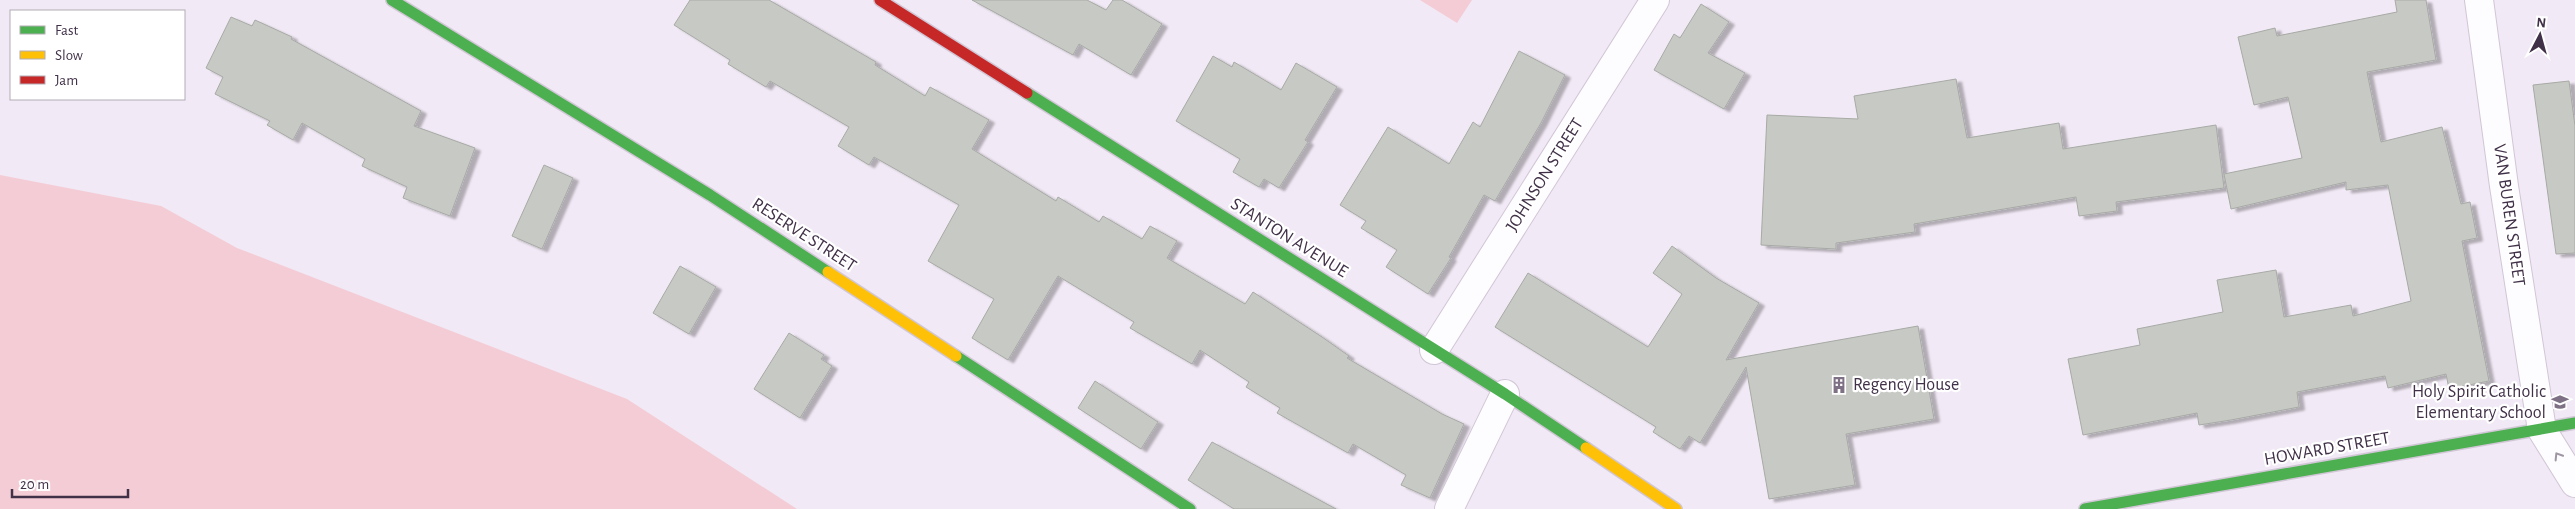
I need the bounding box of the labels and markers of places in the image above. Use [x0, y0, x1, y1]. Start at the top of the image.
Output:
building icon: Regency House [1829, 375, 1849, 395]
place label: Regency House [1853, 376, 1959, 394]
place label: Holy Spirit Catholic Elementary School [2412, 383, 2546, 422]
school or university icon: Holy Spirit Catholic Elementary School [2550, 392, 2570, 412]

